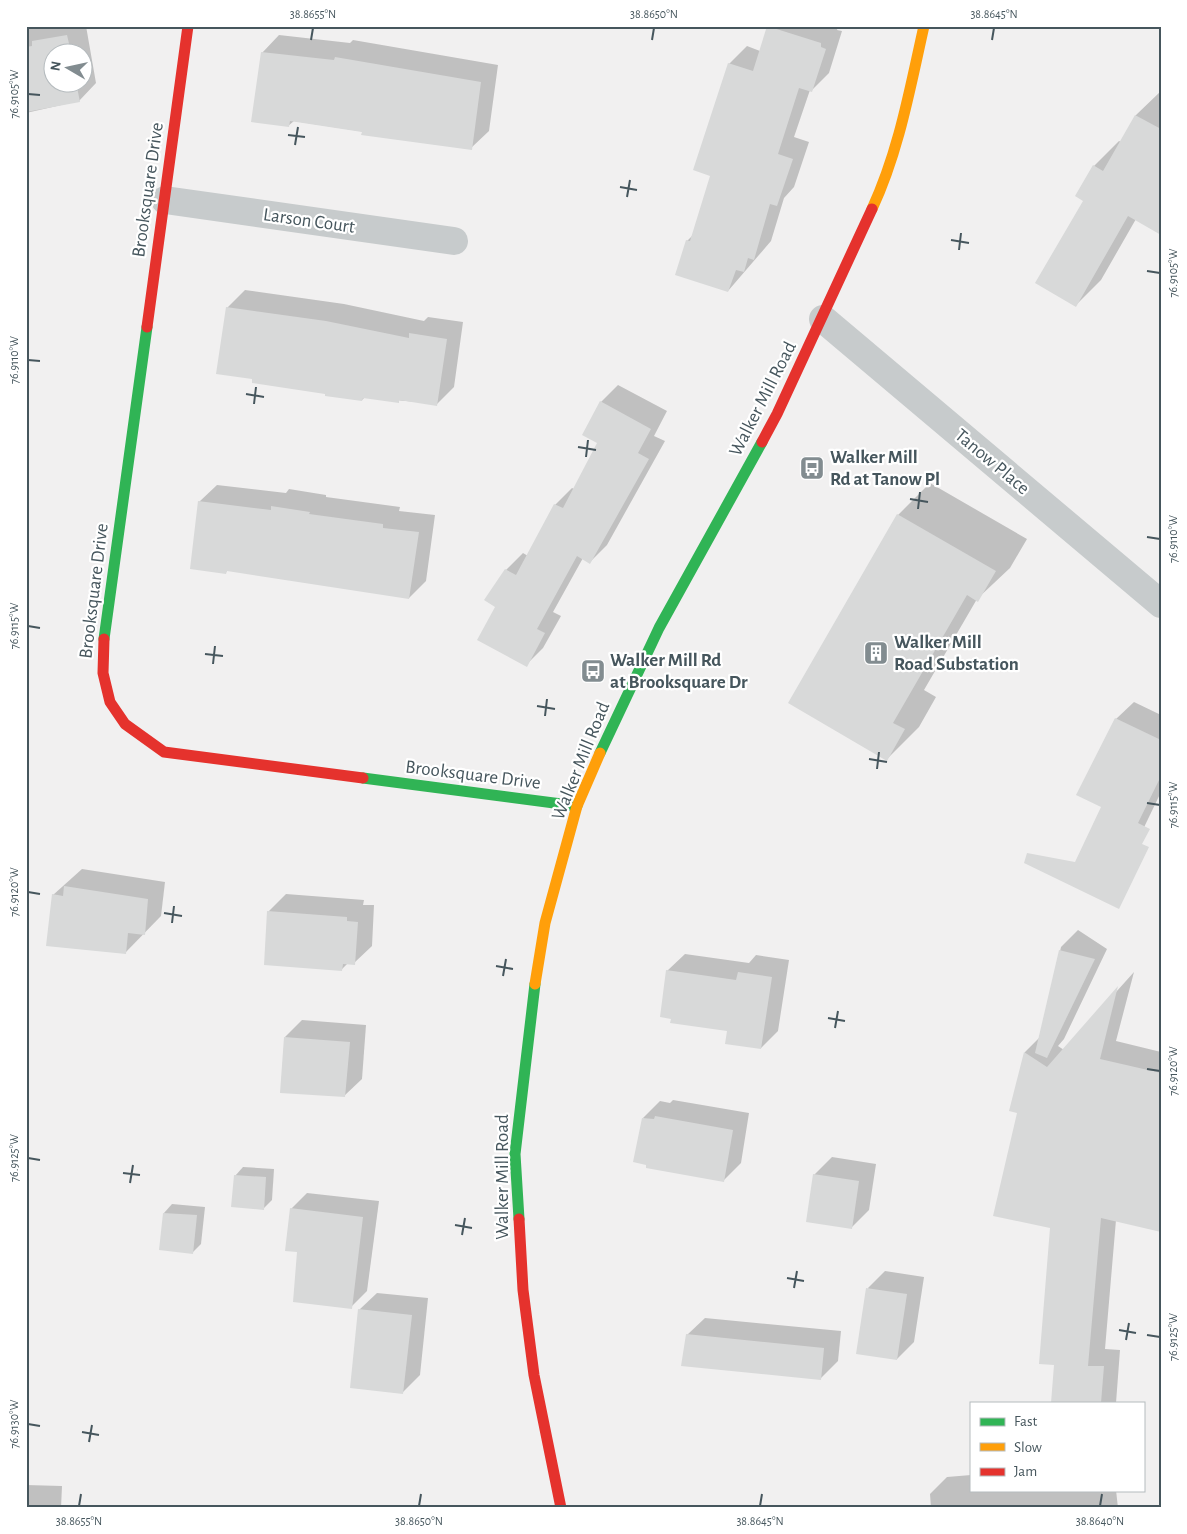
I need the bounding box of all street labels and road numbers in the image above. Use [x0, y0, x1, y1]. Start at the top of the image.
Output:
street label: Brooksquare Drive [129, 121, 167, 259]
street label: Larson Court [262, 205, 356, 237]
street label: Walker Mill Road [726, 339, 800, 459]
street label: Tanow Place [951, 426, 1033, 498]
street label: Brooksquare Drive [76, 522, 112, 660]
street label: Walker Mill Road [549, 699, 613, 823]
street label: Brooksquare Drive [404, 757, 542, 793]
street label: Walker Mill Road [493, 1114, 512, 1240]

